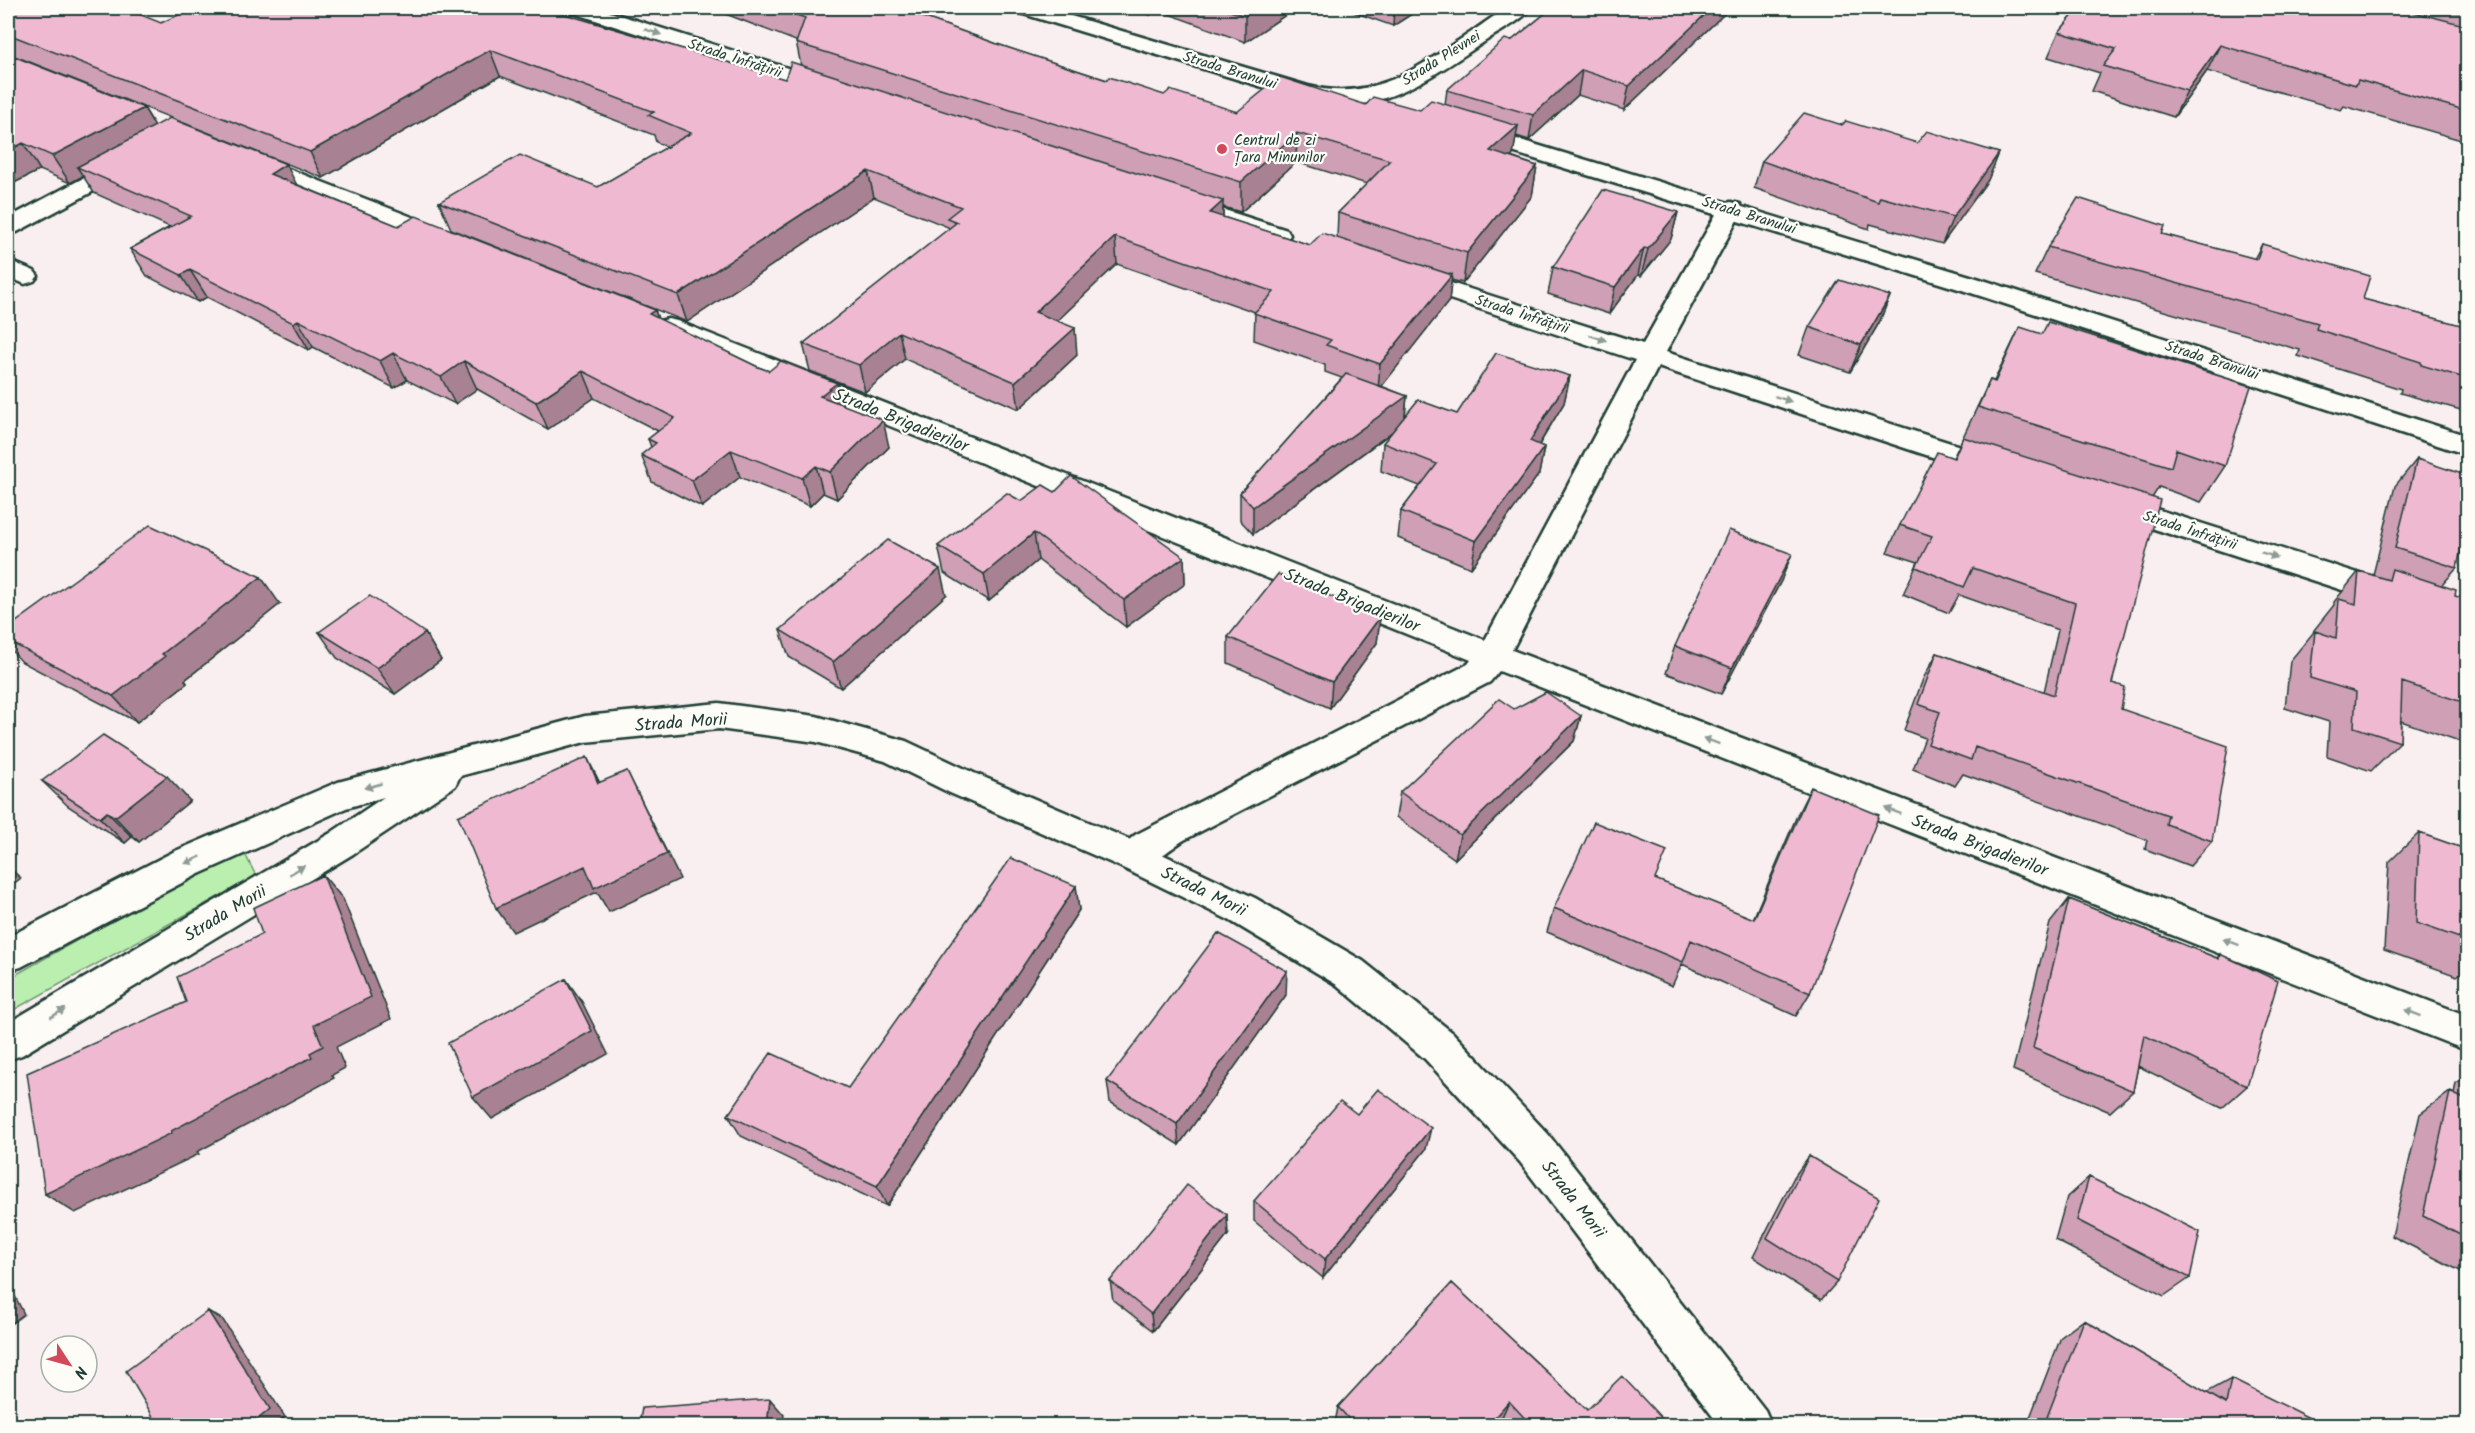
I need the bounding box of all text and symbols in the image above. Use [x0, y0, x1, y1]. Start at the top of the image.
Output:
street label: Strada Plevnei [1397, 24, 1487, 93]
one-way arrow [644, 28, 662, 37]
street label: Strada Înfrățirii [684, 32, 786, 86]
street label: Strada Branului [1180, 45, 1281, 97]
place label: Centrul de zi Țara Minunilor [1234, 129, 1326, 170]
marker: Centrul de zi Țara Minunilor [1215, 142, 1229, 156]
street label: Strada Branului [1699, 190, 1800, 242]
street label: Strada Înfrățirii [1471, 288, 1573, 342]
one-way arrow [1589, 334, 1607, 344]
street label: Strada Branului [2162, 334, 2263, 388]
street label: Strada Brigadierilor [828, 381, 974, 462]
one-way arrow [1774, 394, 1792, 404]
street label: Strada Înfrățirii [2139, 504, 2241, 558]
one-way arrow [2260, 551, 2278, 561]
street label: Strada Brigadierilor [1279, 561, 1425, 642]
street label: Strada Morii [634, 706, 729, 741]
one-way arrow [1702, 735, 1720, 745]
one-way arrow [364, 782, 382, 791]
one-way arrow [1883, 806, 1901, 816]
street label: Strada Brigadierilor [1907, 807, 2053, 886]
one-way arrow [184, 855, 202, 865]
street label: Strada Morii [1155, 859, 1252, 926]
one-way arrow [289, 865, 306, 875]
street label: Strada Morii [179, 878, 273, 951]
one-way arrow [2222, 937, 2240, 946]
one-way arrow [2404, 1007, 2422, 1017]
one-way arrow [50, 1008, 66, 1019]
street label: Strada Morii [1533, 1155, 1613, 1246]
north arrow [39, 1334, 99, 1394]
text: N [67, 1360, 93, 1383]

